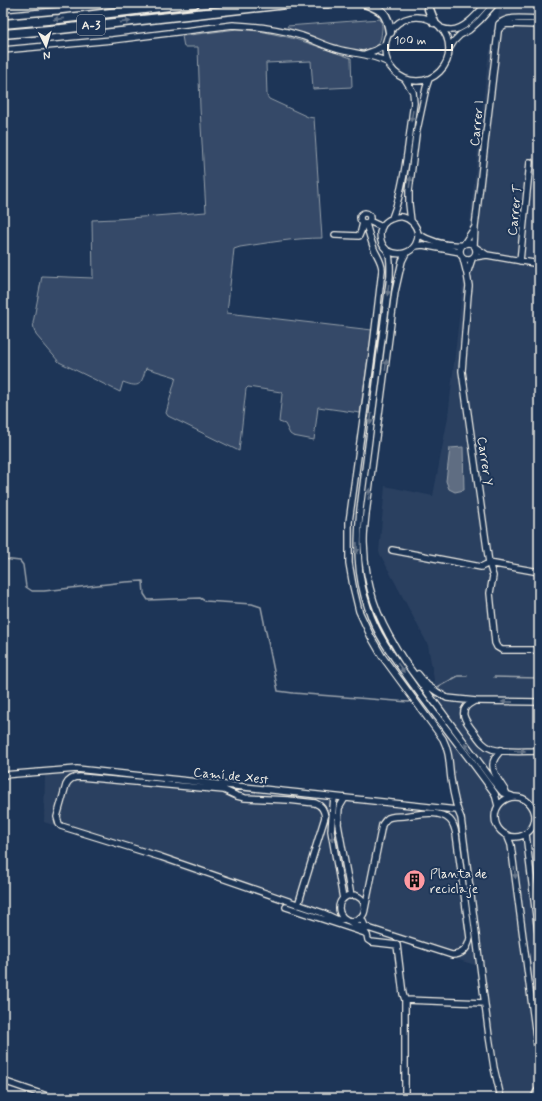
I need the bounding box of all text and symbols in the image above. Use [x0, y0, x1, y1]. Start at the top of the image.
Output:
road number: A-3 [77, 15, 105, 35]
one-way arrow [53, 16, 65, 22]
one-way arrow [119, 19, 131, 25]
north arrow [26, 26, 66, 66]
scale bar [388, 26, 452, 52]
text: 100 m [394, 33, 426, 49]
text: N [43, 48, 51, 62]
street label: Carrer I [467, 99, 488, 147]
one-way arrow [409, 110, 415, 122]
one-way arrow [407, 176, 413, 188]
street label: Carrer T [504, 183, 527, 236]
one-way arrow [385, 284, 391, 296]
one-way arrow [383, 359, 389, 371]
one-way arrow [368, 412, 374, 425]
street label: Carrer Y [473, 436, 496, 487]
one-way arrow [366, 487, 372, 500]
one-way arrow [354, 542, 360, 555]
one-way arrow [397, 662, 405, 673]
one-way arrow [500, 699, 513, 705]
one-way arrow [464, 742, 472, 753]
one-way arrow [514, 748, 527, 754]
street label: Camí de Xest [192, 764, 269, 789]
one-way arrow [329, 829, 335, 842]
place label: Planta de reciclaje [430, 866, 487, 898]
building icon: Planta de reciclaje [402, 867, 428, 893]
one-way arrow [512, 867, 518, 879]

